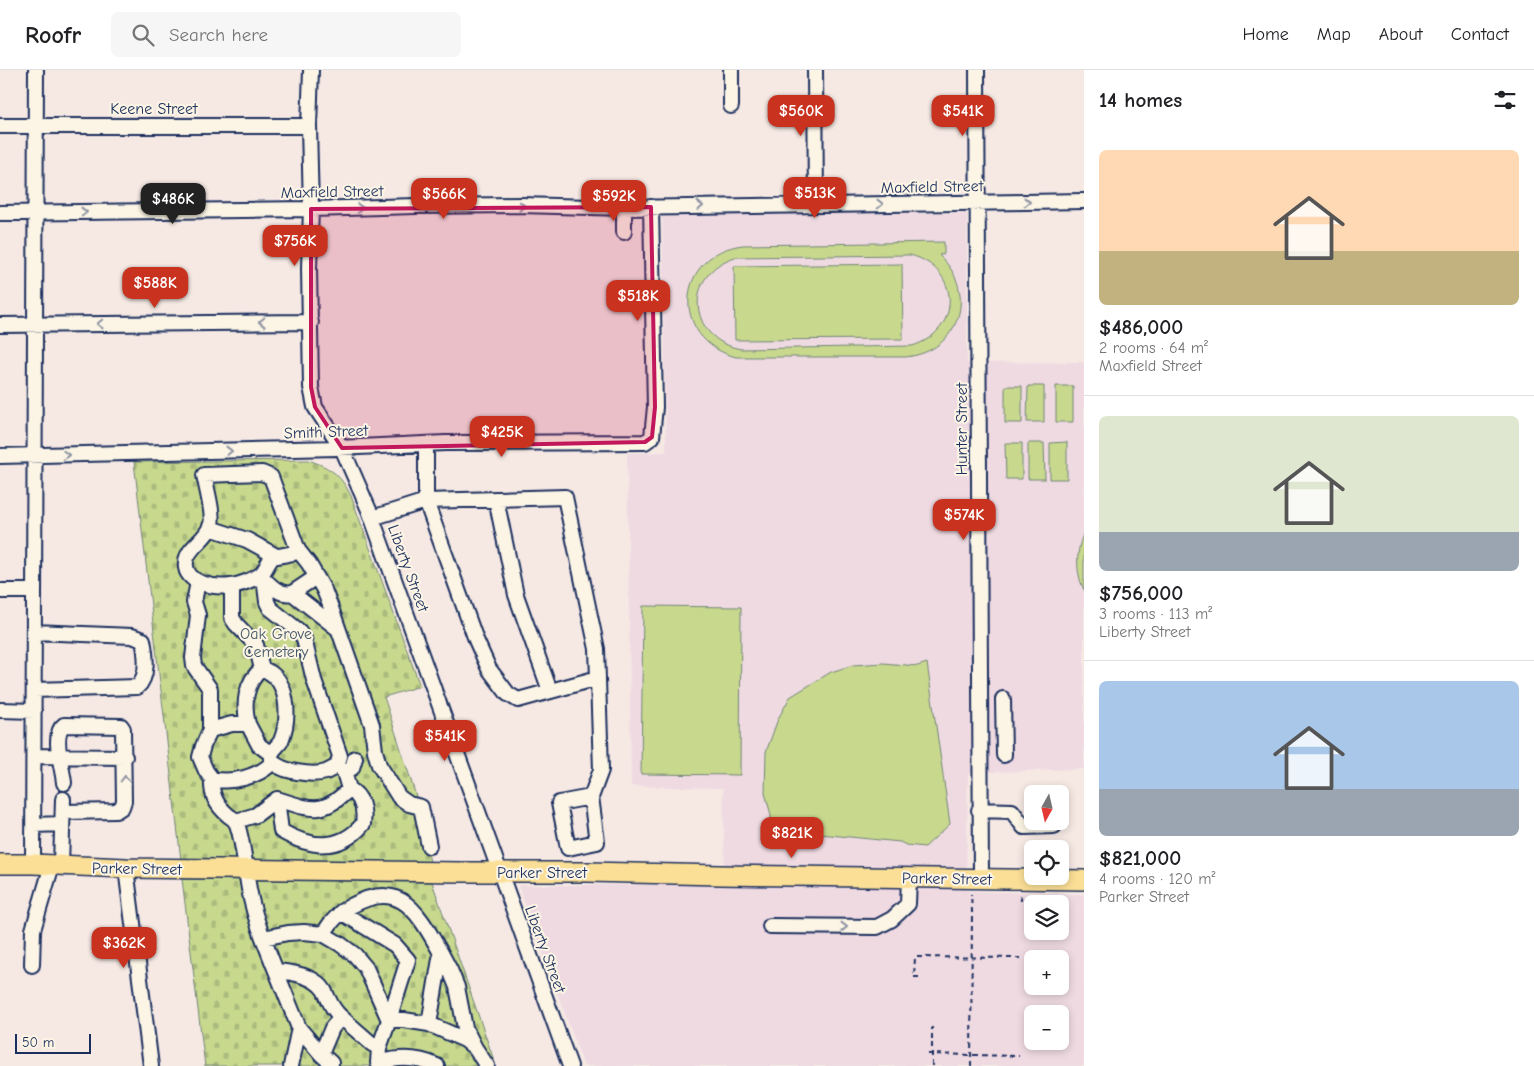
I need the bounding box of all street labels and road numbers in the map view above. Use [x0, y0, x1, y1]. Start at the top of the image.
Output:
street label: Keene Street [110, 100, 198, 118]
street label: Maxfield Street [880, 177, 984, 197]
street label: Maxfield Street [280, 182, 384, 202]
street label: Hunter Street [953, 382, 971, 475]
street label: Smith Street [284, 422, 369, 442]
street label: Liberty Street [384, 522, 432, 615]
street label: Parker Street [92, 859, 183, 879]
street label: Parker Street [497, 864, 587, 882]
street label: Parker Street [902, 869, 993, 889]
street label: Liberty Street [521, 903, 569, 996]

